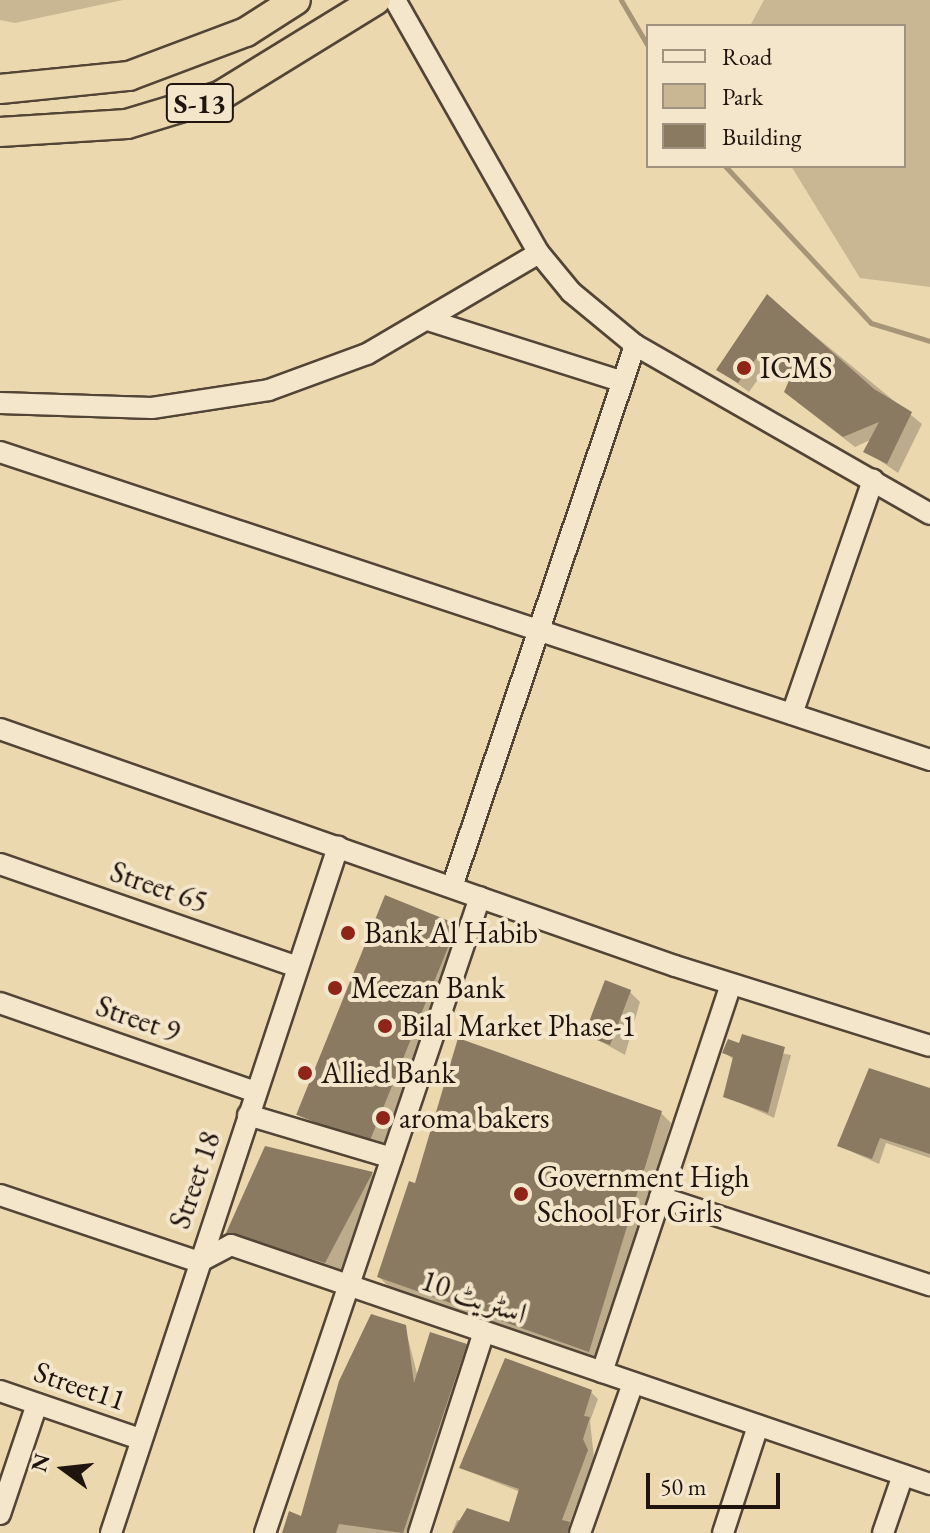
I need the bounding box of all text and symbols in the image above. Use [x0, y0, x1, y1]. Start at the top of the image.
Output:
legend [646, 24, 906, 168]
text: Road [722, 41, 772, 72]
road number: S-13 [164, 79, 236, 127]
text: Park [722, 81, 763, 112]
text: Building [722, 121, 802, 152]
place label: ICMS [760, 350, 832, 386]
marker: ICMS [735, 359, 753, 377]
street label: Street 65 [106, 854, 212, 920]
place label: Bank Al Habib [364, 915, 538, 951]
marker: Bank Al Habib [339, 924, 357, 942]
place label: Meezan Bank [351, 970, 505, 1006]
marker: Meezan Bank [326, 979, 344, 997]
street label: Street 9 [91, 988, 185, 1050]
place label: Bilal Market Phase-1 [401, 1008, 636, 1044]
marker: Bilal Market Phase-1 [376, 1017, 394, 1035]
place label: Allied Bank [321, 1055, 456, 1091]
marker: Allied Bank [296, 1064, 314, 1082]
place label: aroma bakers [399, 1100, 549, 1136]
marker: aroma bakers [374, 1109, 392, 1127]
street label: Street 18 [162, 1127, 228, 1233]
place label: Government High School For Girls [537, 1159, 750, 1230]
marker: Government High School For Girls [512, 1185, 530, 1203]
street label: اسٹریٹ 10 [416, 1262, 532, 1332]
street label: Street11 [29, 1354, 131, 1418]
north arrow [24, 1429, 104, 1509]
text: N [24, 1450, 57, 1475]
scale bar [650, 1457, 784, 1507]
text: 50 m [660, 1471, 707, 1502]

